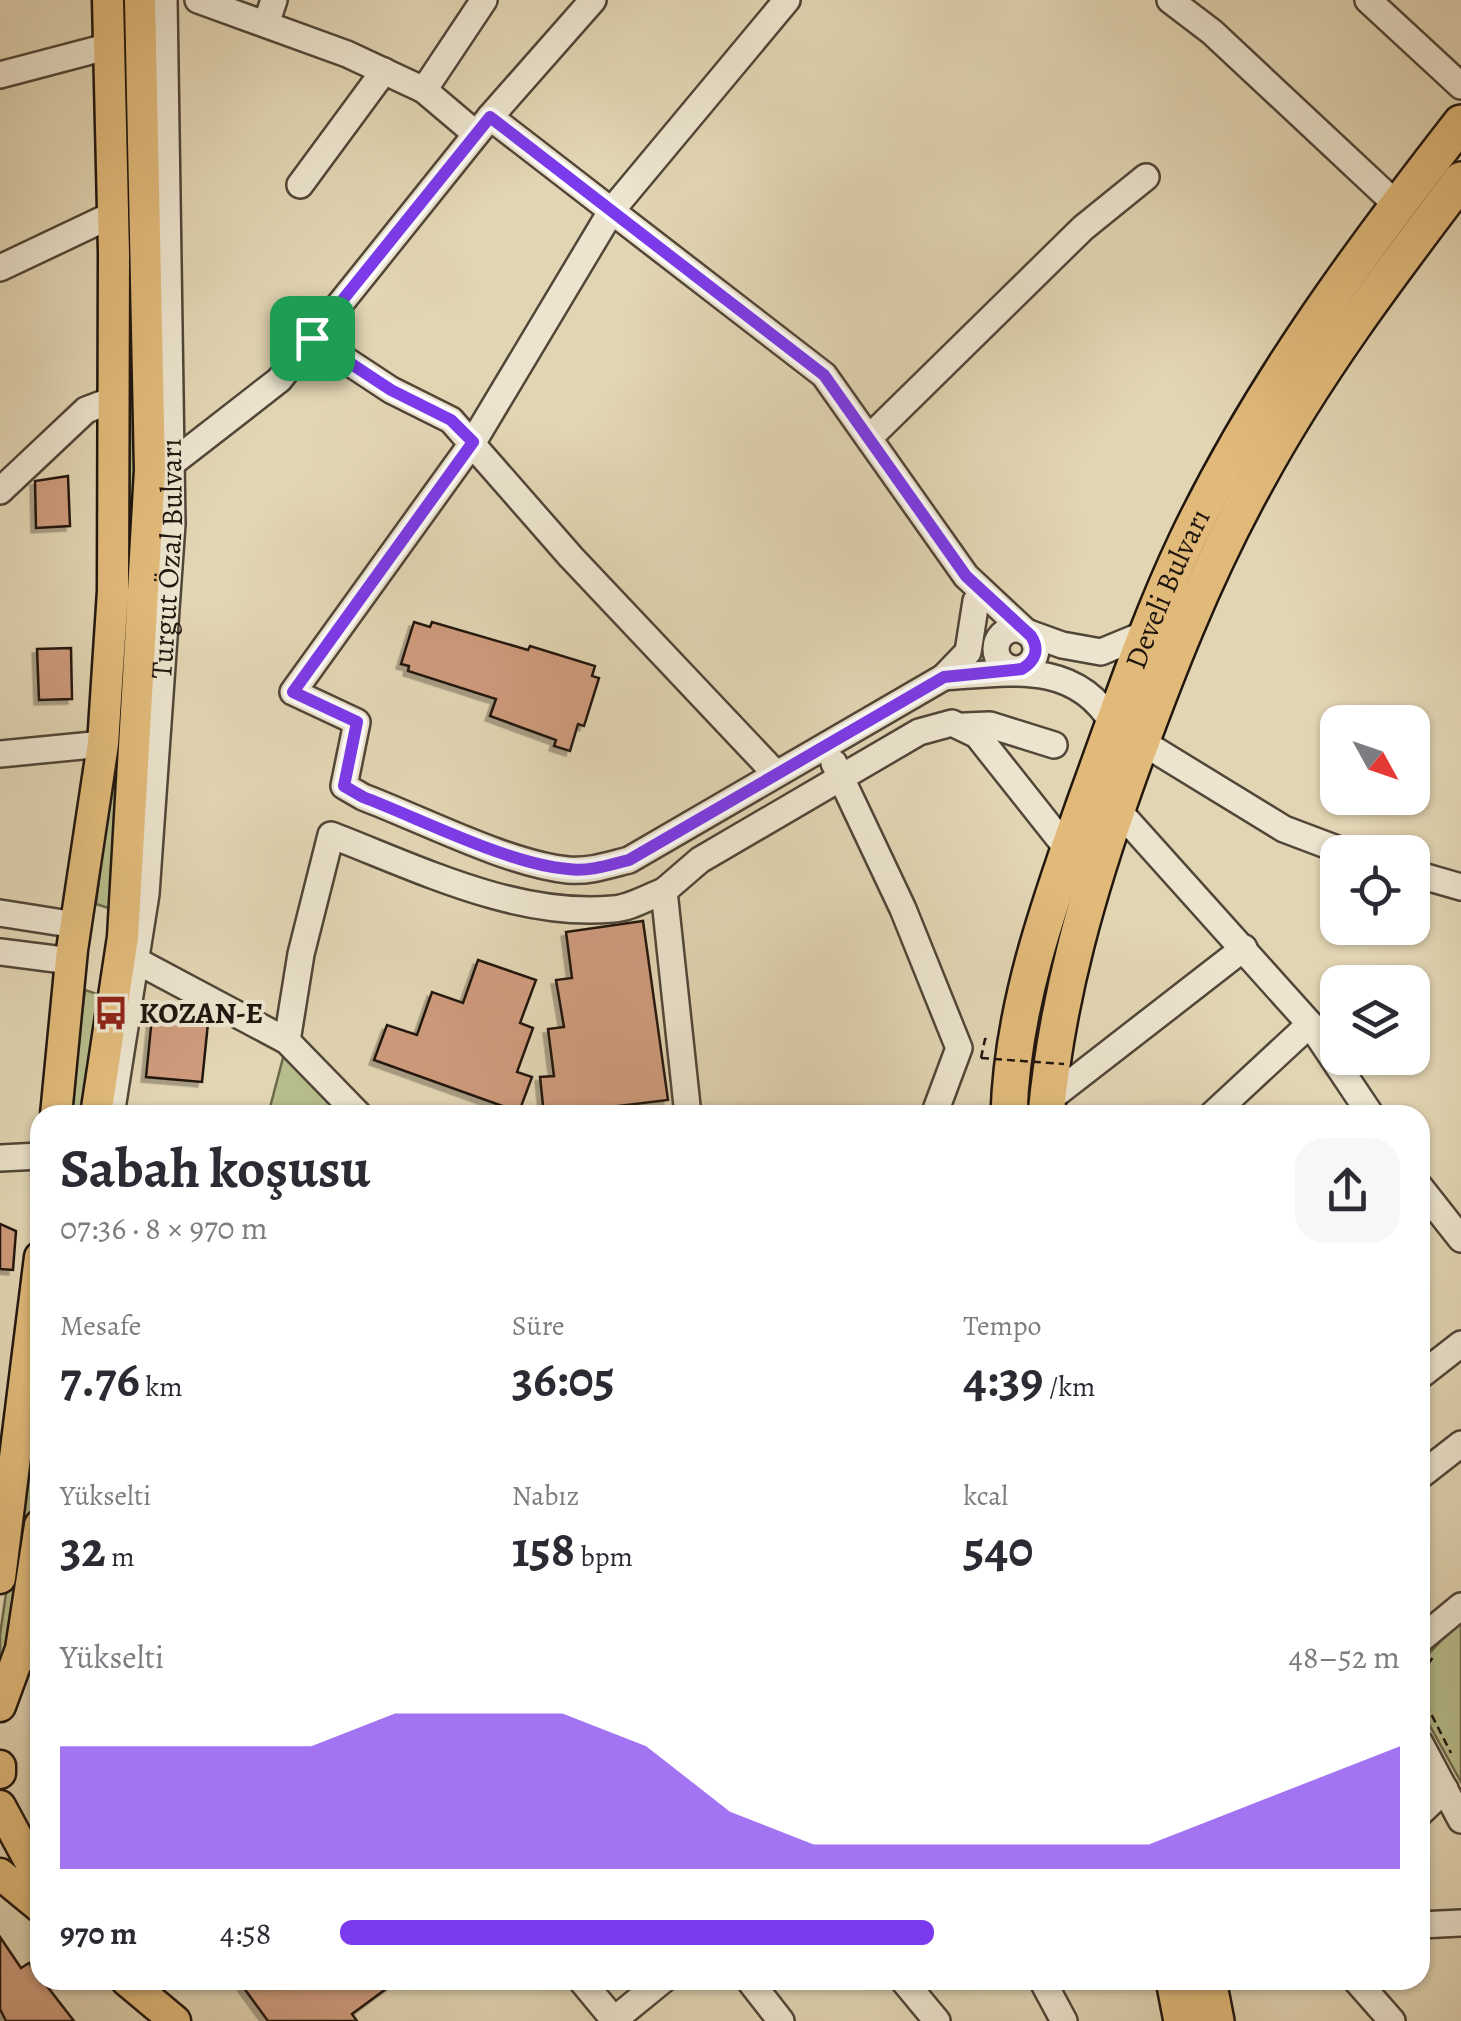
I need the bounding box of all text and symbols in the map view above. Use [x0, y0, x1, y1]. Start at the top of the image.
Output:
pin [270, 296, 355, 381]
icon: arrive [285, 311, 340, 366]
street label: Turgut Özal Bulvarı [141, 438, 192, 680]
street label: Develi Bulvarı [1115, 502, 1219, 675]
north arrow [1320, 705, 1430, 815]
map controls [1320, 705, 1430, 1075]
button: locate [1320, 835, 1430, 945]
button: layers [1320, 965, 1430, 1075]
place label: KOZAN-E [139, 993, 263, 1033]
bus stop icon: KOZAN-E [92, 994, 130, 1032]
text: Sabah koşusu [60, 1131, 370, 1206]
button: share [1295, 1138, 1400, 1243]
text: 07:36 · 8 × 970 m [60, 1206, 268, 1250]
text: Mesafe [60, 1307, 141, 1345]
text: Süre [512, 1307, 565, 1345]
text: Tempo [963, 1307, 1042, 1345]
text: 7.76 [60, 1345, 140, 1413]
text: 36:05 [512, 1345, 615, 1413]
text: 4:39 [963, 1345, 1043, 1413]
text: km [140, 1368, 183, 1406]
text: /km [1043, 1368, 1095, 1406]
text: Yükselti [60, 1477, 151, 1515]
text: Nabız [512, 1477, 579, 1515]
text: kcal [963, 1477, 1008, 1515]
text: 32 [60, 1515, 106, 1583]
text: 158 [512, 1515, 575, 1583]
text: 540 [963, 1515, 1033, 1583]
text: m [106, 1538, 135, 1576]
text: bpm [575, 1538, 633, 1576]
text: Yükselti [60, 1635, 164, 1679]
text: 48–52 m [1289, 1635, 1400, 1679]
text: 970 m [60, 1911, 137, 1955]
text: 4:58 [220, 1911, 271, 1955]

